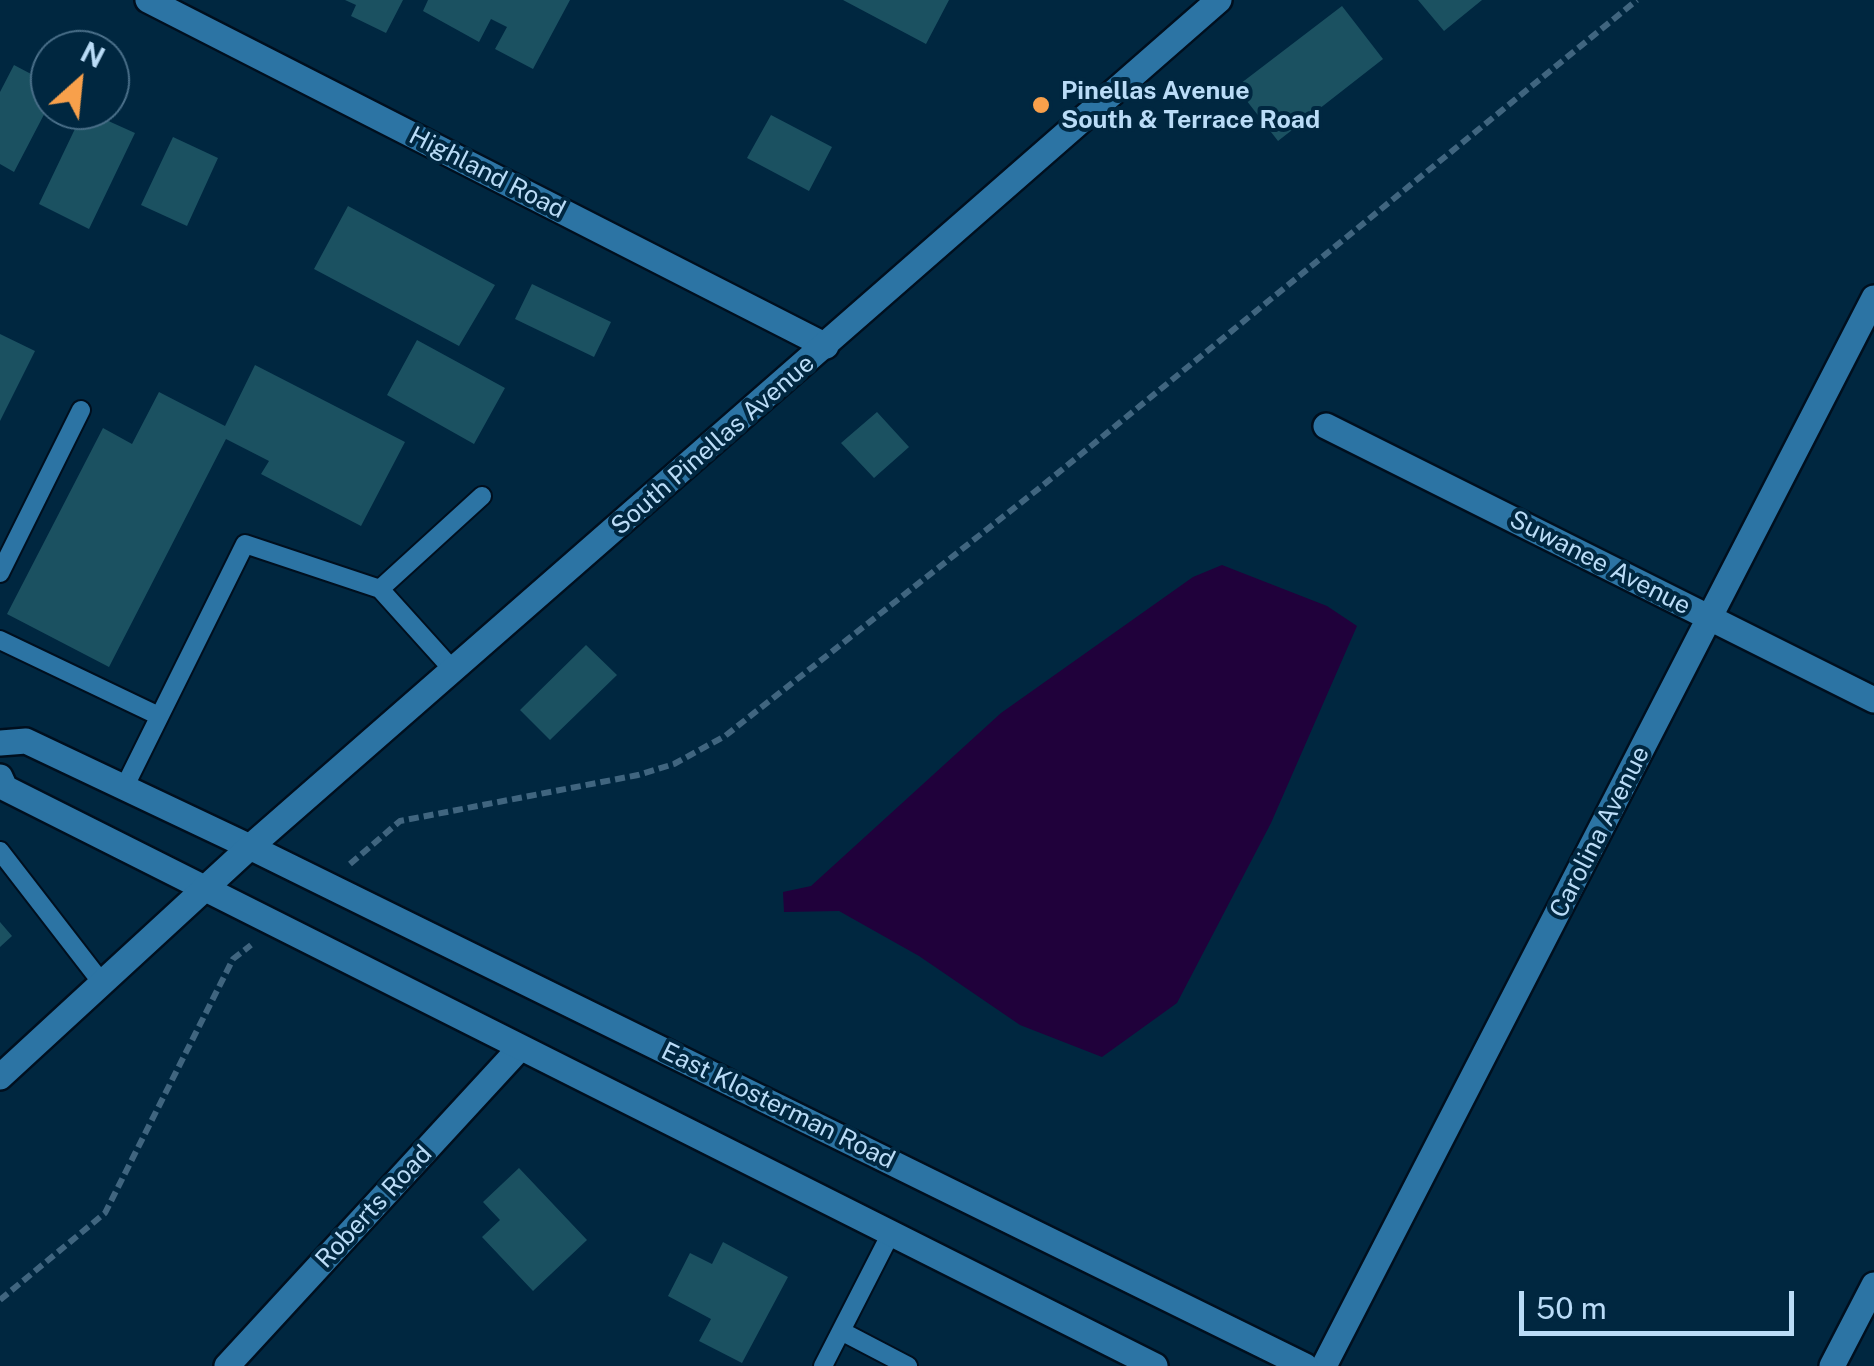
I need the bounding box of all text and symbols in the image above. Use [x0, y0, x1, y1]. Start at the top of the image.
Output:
north arrow [30, 30, 130, 130]
text: N [76, 35, 110, 74]
place label: Pinellas Avenue South & Terrace Road [1061, 76, 1320, 135]
marker: Pinellas Avenue South & Terrace Road [1030, 94, 1052, 116]
street label: Highland Road [404, 121, 570, 225]
street label: South Pinellas Avenue [605, 349, 821, 541]
street label: Suwanee Avenue [1505, 504, 1695, 622]
street label: Carolina Avenue [1544, 741, 1656, 923]
street label: East Klosterman Road [656, 1036, 900, 1176]
street label: Roberts Road [310, 1139, 438, 1275]
scale bar [1524, 1271, 1799, 1333]
text: 50 m [1536, 1290, 1607, 1326]

